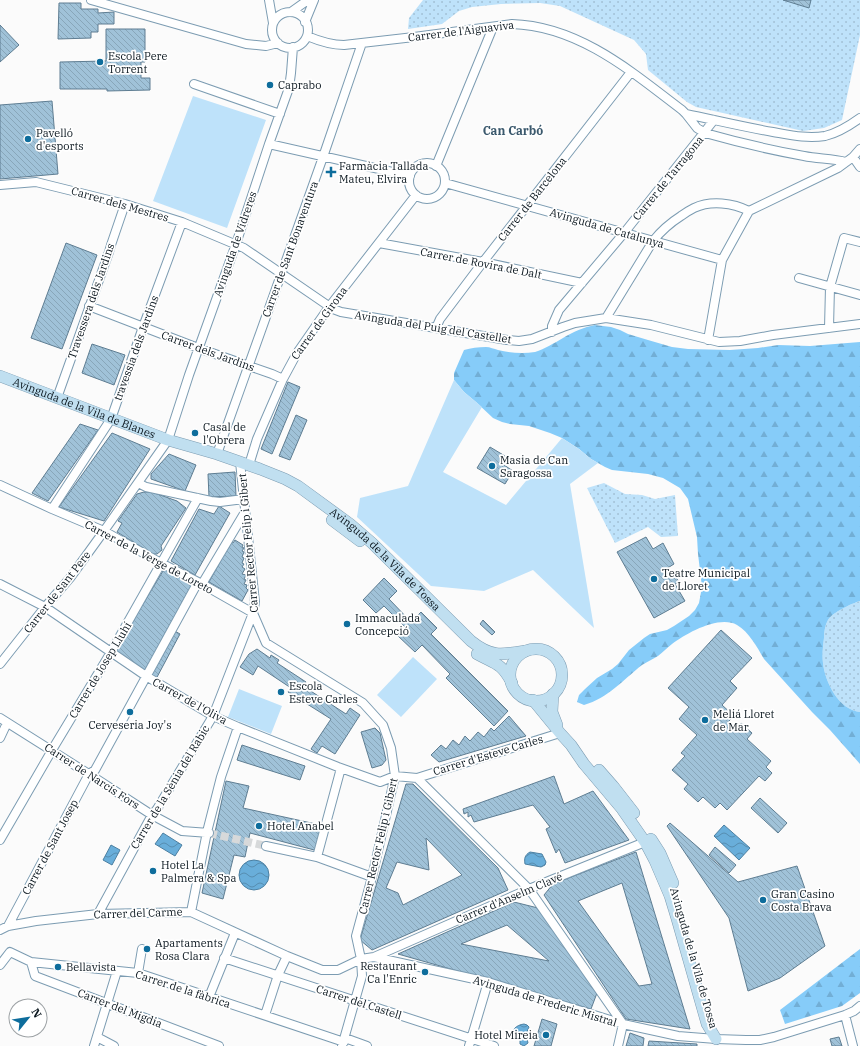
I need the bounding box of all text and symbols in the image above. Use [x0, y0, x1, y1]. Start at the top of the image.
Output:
street label: Carrer de l'Aiguaviva [407, 18, 515, 44]
place label: Escola Pere Torrent [108, 49, 167, 76]
marker: Escola Pere Torrent [95, 57, 105, 67]
place label: Caprabo [278, 78, 321, 92]
marker: Caprabo [265, 80, 275, 90]
district label: Can Carbó [483, 123, 543, 138]
place label: Pavelló d'esports [36, 126, 84, 153]
street label: Carrer de Tarragona [630, 133, 706, 223]
marker: Pavelló d'esports [23, 134, 33, 144]
street label: Carrer de Barcelona [495, 154, 569, 244]
place label: Farmàcia Tallada Mateu, Elvira [339, 159, 429, 186]
marker: Farmàcia Tallada Mateu, Elvira [326, 167, 336, 177]
street label: Carrer de Sant Bonaventura [259, 179, 321, 319]
street label: Carrer dels Mestres [70, 183, 170, 225]
street label: Avinguda de Vidreres [210, 189, 260, 299]
street label: Avinguda de Catalunya [548, 205, 666, 251]
street label: Travessera dels Jardins [65, 241, 117, 361]
street label: Carrer de Rovira de Dalt [419, 244, 543, 282]
street label: Carrer de Girona [288, 284, 350, 362]
street label: travessia dels Jardins [110, 293, 162, 403]
street label: Avinguda del Puig del Castellet [354, 308, 513, 346]
street label: Carrer dels Jardins [159, 328, 257, 374]
street label: Avinguda de la Vila de Blanes [11, 375, 157, 442]
place label: Casal de l'Obrera [203, 420, 246, 447]
marker: Casal de l'Obrera [190, 428, 200, 438]
place label: Masia de Can Saragossa [500, 453, 568, 480]
marker: Masia de Can Saragossa [487, 461, 497, 471]
street label: Carrer Rector Felip i Gibert [235, 473, 261, 613]
street label: Avinguda de la Vila de Tossa [327, 505, 443, 614]
street label: Carrer de la Verge de Loreto [82, 517, 216, 597]
street label: Carrer de Sant Pere [21, 548, 94, 636]
place label: Teatre Municipal de Lloret [662, 566, 750, 593]
marker: Teatre Municipal de Lloret [649, 574, 659, 584]
place label: Immaculada Concepció [355, 611, 420, 638]
street label: Carrer de Josep Lluhí [66, 619, 135, 721]
marker: Immaculada Concepció [342, 619, 352, 629]
street label: Carrer de l'Oliva [150, 675, 230, 727]
place label: Escola Esteve Carles [289, 679, 358, 706]
marker: Escola Esteve Carles [276, 687, 286, 697]
marker: Cerveseria Joy's [125, 707, 135, 717]
place label: Meliá Lloret de Mar [713, 707, 775, 734]
marker: Meliá Lloret de Mar [700, 715, 710, 725]
place label: Cerveseria Joy's [88, 718, 172, 732]
street label: Carrer de la Sènia del Rabic [127, 722, 213, 851]
street label: Carrer d'Esteve Carles [431, 732, 545, 778]
street label: Carrer de Narcís Fors [42, 740, 142, 812]
street label: Carrer Rector Felip i Gibert [355, 776, 401, 916]
street label: Carrer de Sant Josep [19, 797, 81, 897]
place label: Hotel Anabel [267, 819, 334, 833]
marker: Hotel Anabel [254, 821, 264, 831]
place label: Hotel La Palmera & Spa [161, 858, 236, 885]
marker: Hotel La Palmera & Spa [148, 866, 158, 876]
street label: Carrer d'Anselm Clavé [454, 869, 565, 927]
street label: Avinguda de la Vila de Tossa [667, 886, 721, 1030]
place label: Gran Casino Costa Brava [771, 887, 835, 914]
marker: Gran Casino Costa Brava [758, 895, 768, 905]
street label: Carrer del Carme [93, 904, 183, 922]
place label: Apartaments Rosa Clara [155, 936, 223, 963]
marker: Apartaments Rosa Clara [142, 944, 152, 954]
place label: Restaurant Ca l'Enric [360, 959, 417, 986]
place label: Bellavista [66, 960, 116, 974]
marker: Bellavista [53, 962, 63, 972]
street label: Carrer de la fàbrica [134, 967, 232, 1011]
marker: Restaurant Ca l'Enric [420, 967, 430, 977]
street label: Avinguda de Frederic Mistral [471, 972, 619, 1030]
street label: Carrer del Castell [314, 982, 404, 1022]
street label: Carrer del Migdia [76, 985, 164, 1031]
north arrow [8, 998, 48, 1038]
text: N [28, 1006, 45, 1021]
place label: Hotel Mireia [474, 1028, 538, 1042]
marker: Hotel Mireia [541, 1030, 551, 1040]

